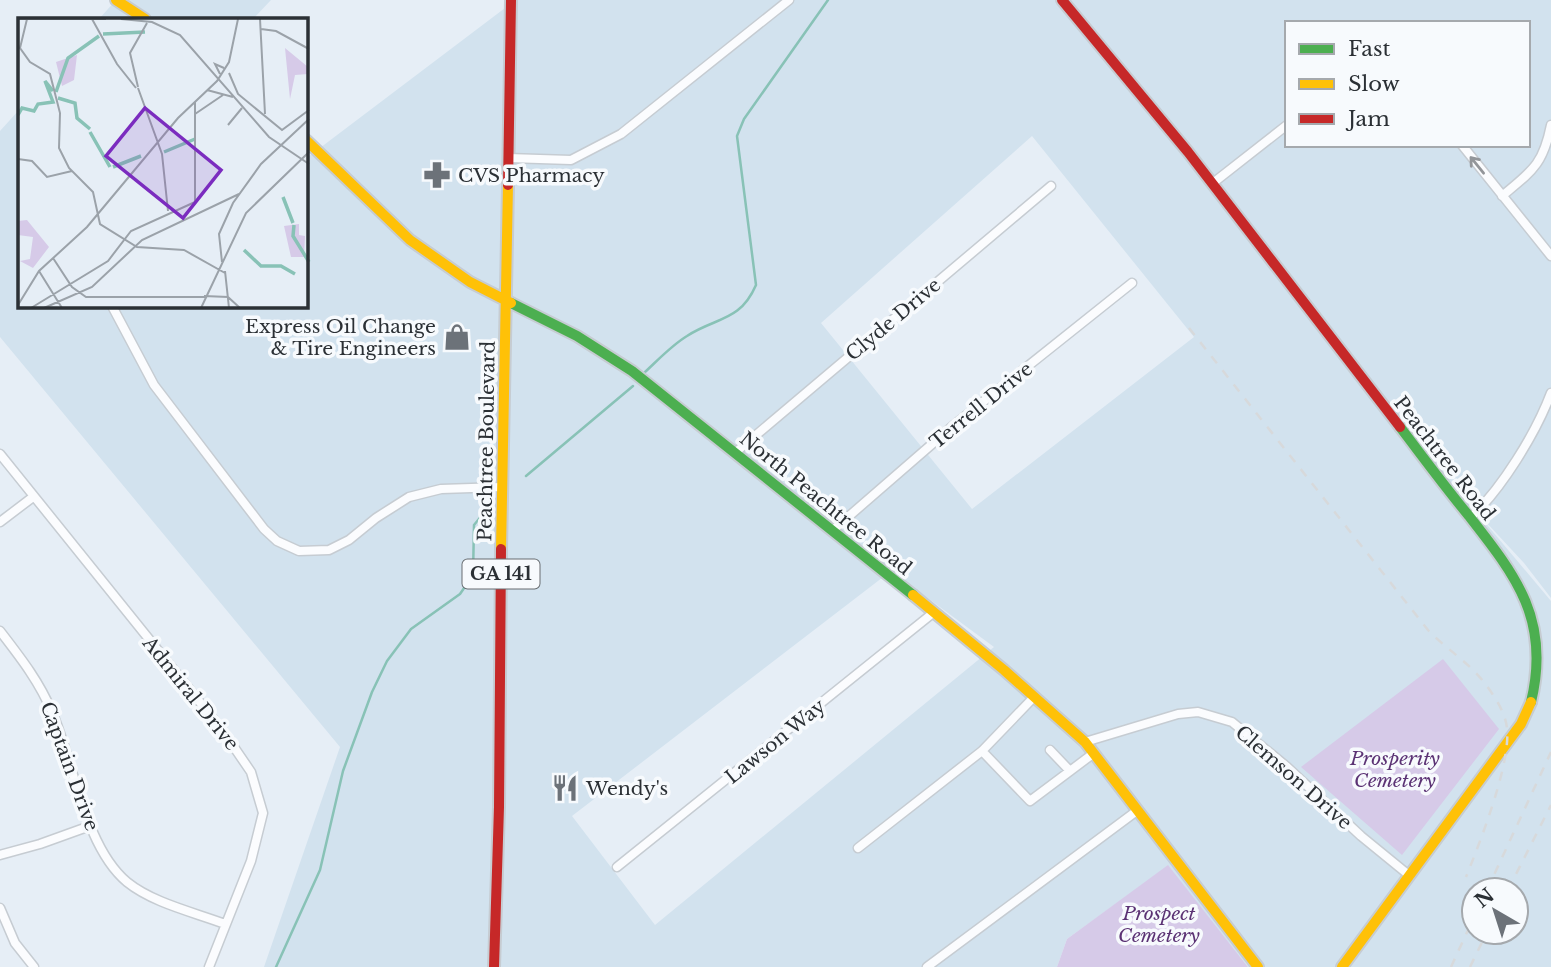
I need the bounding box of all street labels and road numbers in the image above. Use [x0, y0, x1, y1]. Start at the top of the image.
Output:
street label: Clyde Drive [841, 273, 945, 366]
street label: Peachtree Boulevard [473, 340, 500, 541]
street label: Terrell Drive [925, 357, 1037, 454]
street label: Peachtree Road [1389, 392, 1500, 525]
street label: North Peachtree Road [735, 427, 916, 580]
road number: GA 141 [462, 560, 540, 588]
street label: Admiral Drive [137, 631, 243, 755]
street label: Lawson Way [721, 694, 830, 789]
street label: Captain Drive [36, 698, 104, 834]
street label: Clemson Drive [1231, 721, 1357, 834]

